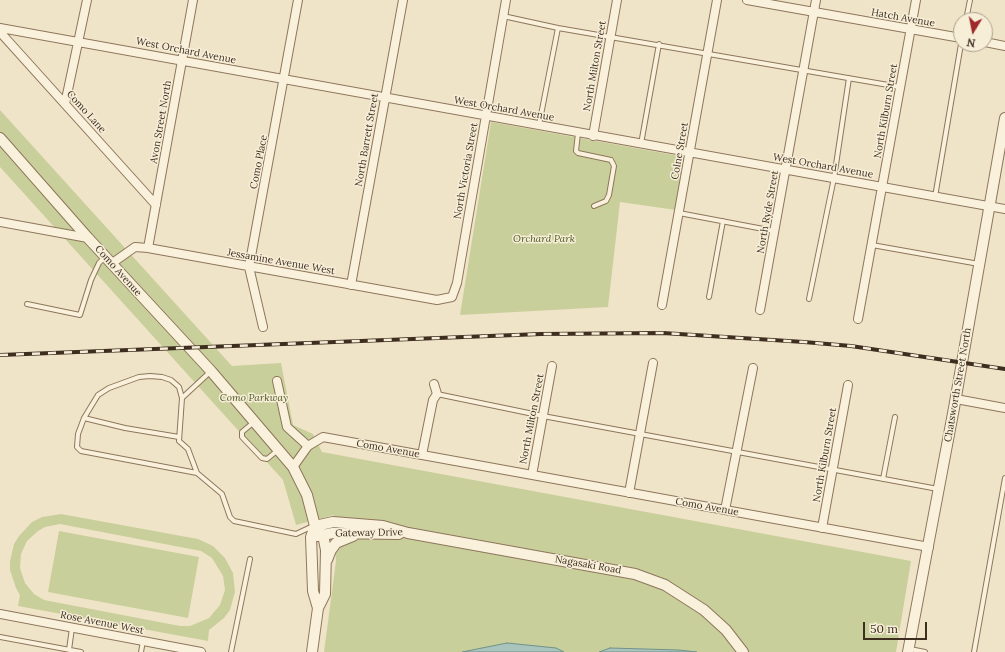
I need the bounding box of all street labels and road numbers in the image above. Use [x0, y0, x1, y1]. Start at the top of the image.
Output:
street label: Hatch Avenue [870, 6, 936, 30]
street label: North Milton Street [581, 20, 609, 112]
street label: West Orchard Avenue [135, 35, 237, 67]
street label: North Kilburn Street [872, 63, 900, 159]
street label: Avon Street North [148, 79, 174, 165]
street label: Como Lane [64, 88, 108, 136]
street label: North Barrett Street [353, 92, 381, 188]
street label: West Orchard Avenue [453, 94, 555, 124]
street label: Colne Street [669, 121, 691, 181]
street label: North Victoria Street [452, 122, 480, 220]
street label: Como Place [248, 134, 270, 190]
street label: West Orchard Avenue [772, 151, 874, 181]
street label: North Ryde Street [755, 170, 781, 254]
street label: Como Avenue [92, 243, 144, 299]
street label: Jessamine Avenue West [226, 247, 336, 277]
street label: Chatsworth Street North [942, 327, 974, 443]
street label: North Milton Street [517, 373, 547, 465]
street label: North Kilburn Street [811, 407, 839, 503]
street label: Como Avenue [355, 438, 421, 460]
street label: Como Avenue [674, 496, 740, 518]
street label: Gateway Drive [335, 526, 403, 540]
street label: Nagasaki Road [554, 553, 622, 577]
street label: Rose Avenue West [59, 609, 145, 637]

